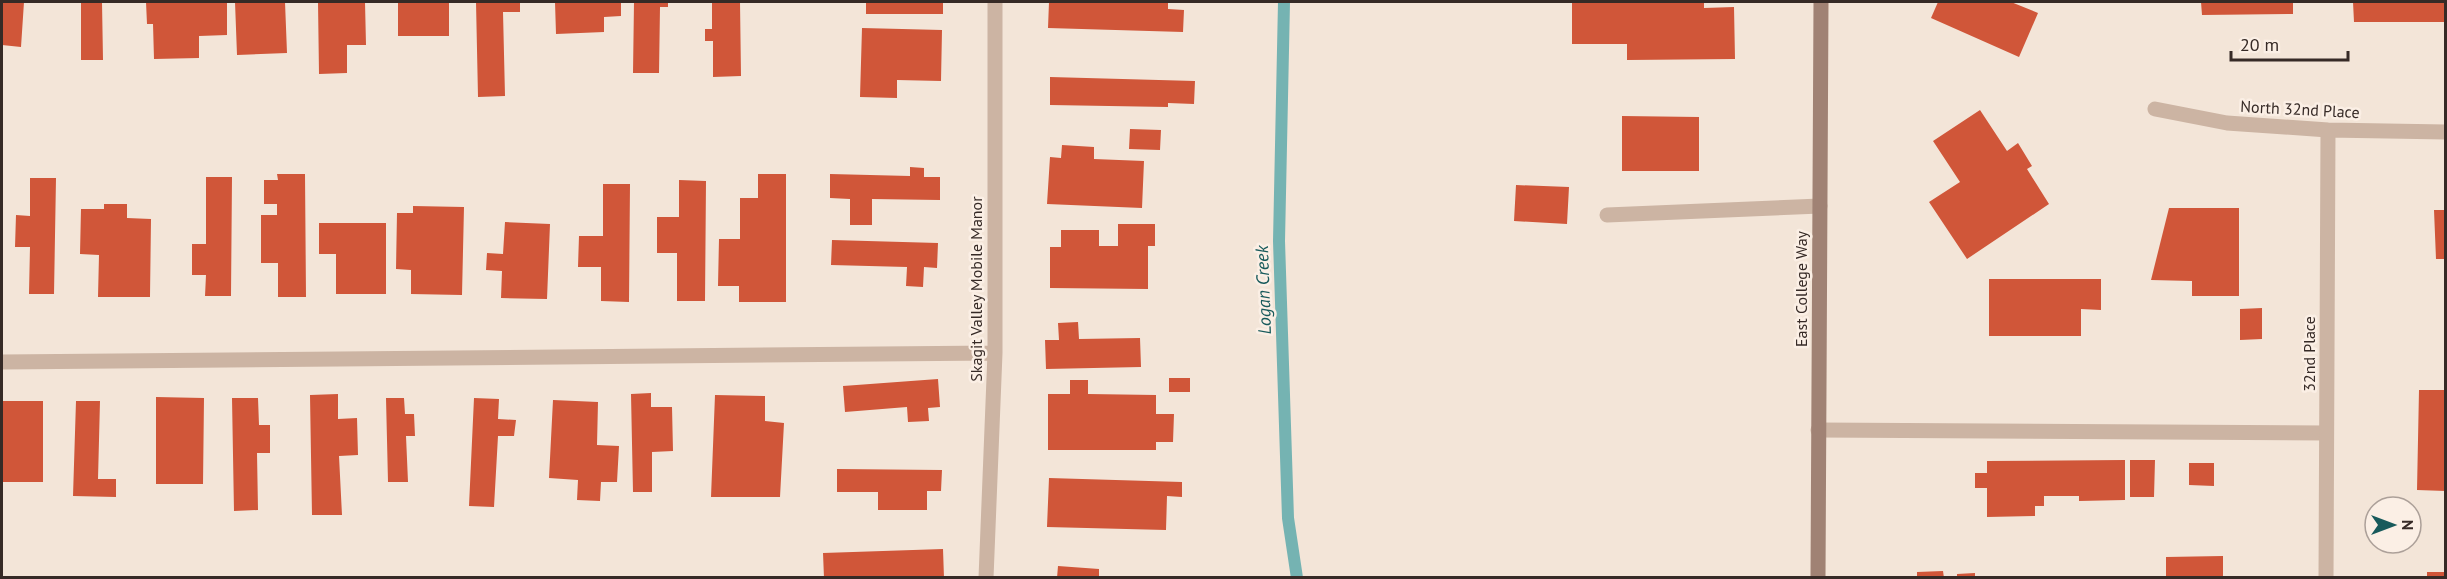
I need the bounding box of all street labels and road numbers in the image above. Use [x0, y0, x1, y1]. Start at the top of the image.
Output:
street label: North 32nd Place [2240, 96, 2360, 122]
street label: Skagit Valley Mobile Manor [966, 196, 986, 382]
street label: East College Way [1791, 230, 1811, 347]
street label: 32nd Place [2299, 316, 2319, 392]

